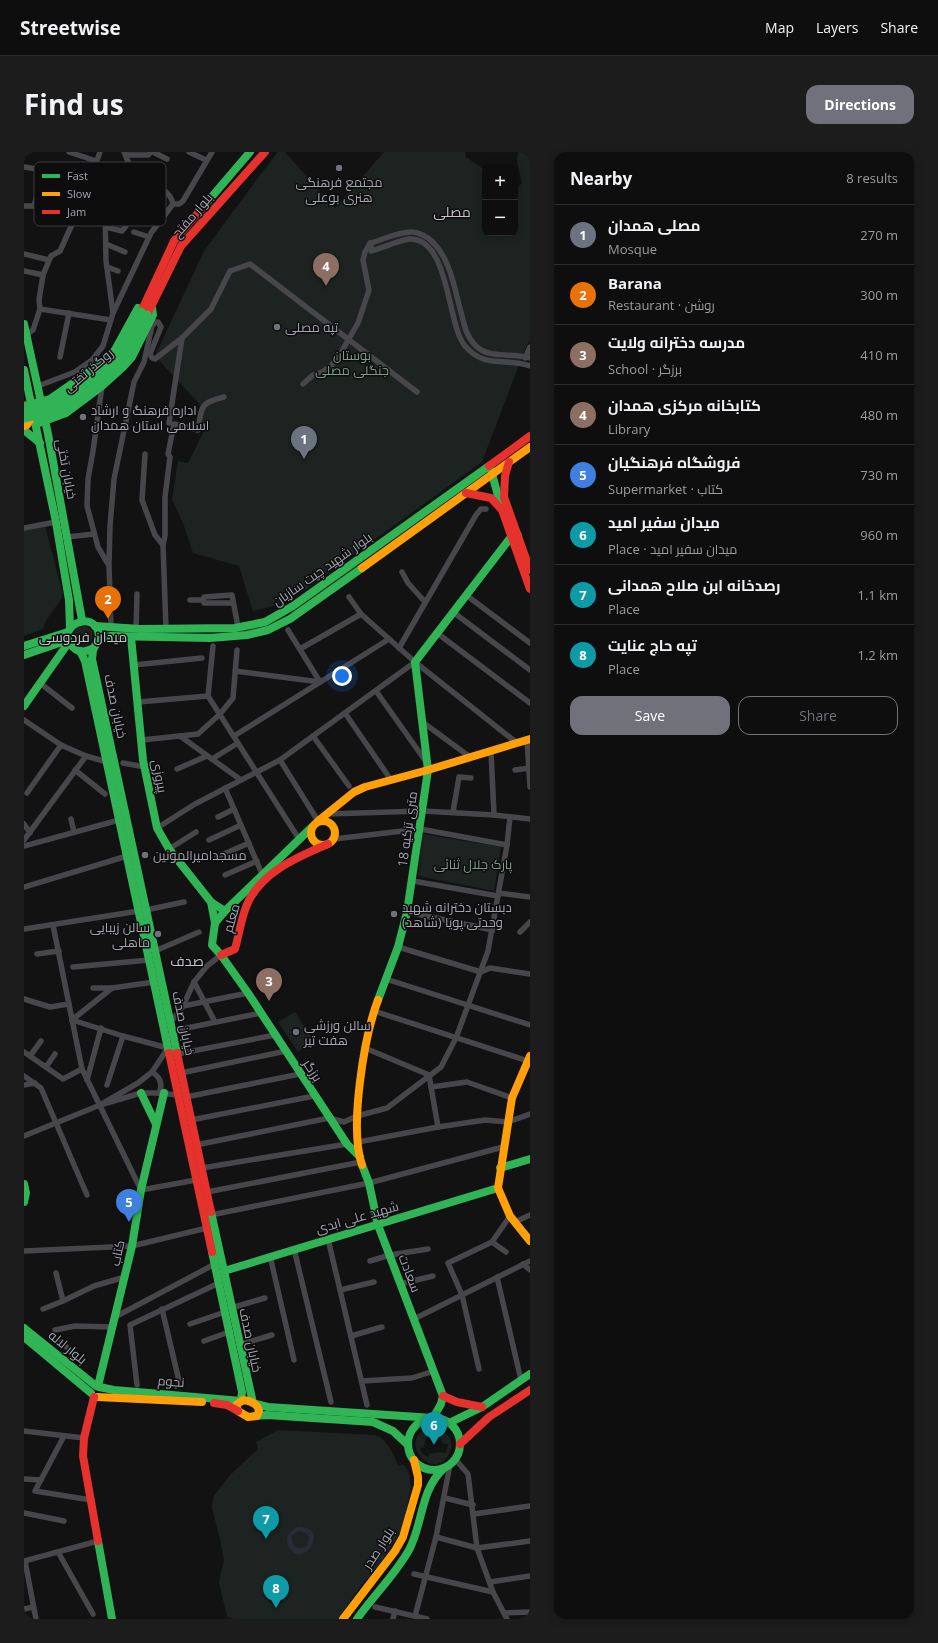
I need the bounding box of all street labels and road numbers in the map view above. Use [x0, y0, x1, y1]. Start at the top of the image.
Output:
street label: بلوار مفتح [168, 189, 216, 241]
street label: روگذر تختی [59, 344, 117, 396]
street label: خیابان تختی [52, 437, 82, 501]
street label: بلوار شهید چیت سازیان [269, 528, 376, 611]
street label: خیابان صدف [100, 672, 132, 740]
street label: پیروزی [147, 758, 172, 795]
street label: 18 متری تزکیه [393, 790, 421, 868]
street label: معلم [218, 901, 245, 935]
street label: خیابان صدف [168, 989, 200, 1057]
street label: برزگر [299, 1054, 327, 1085]
street label: شهید علی ابدی [313, 1197, 401, 1237]
street label: کتاب [105, 1238, 129, 1268]
street label: سعادت [395, 1251, 425, 1295]
street label: خیابان صدف [235, 1306, 267, 1374]
street label: بلوار لاله [45, 1326, 91, 1368]
street label: نجوم [157, 1371, 185, 1392]
street label: بلوار صدر [357, 1524, 398, 1573]

